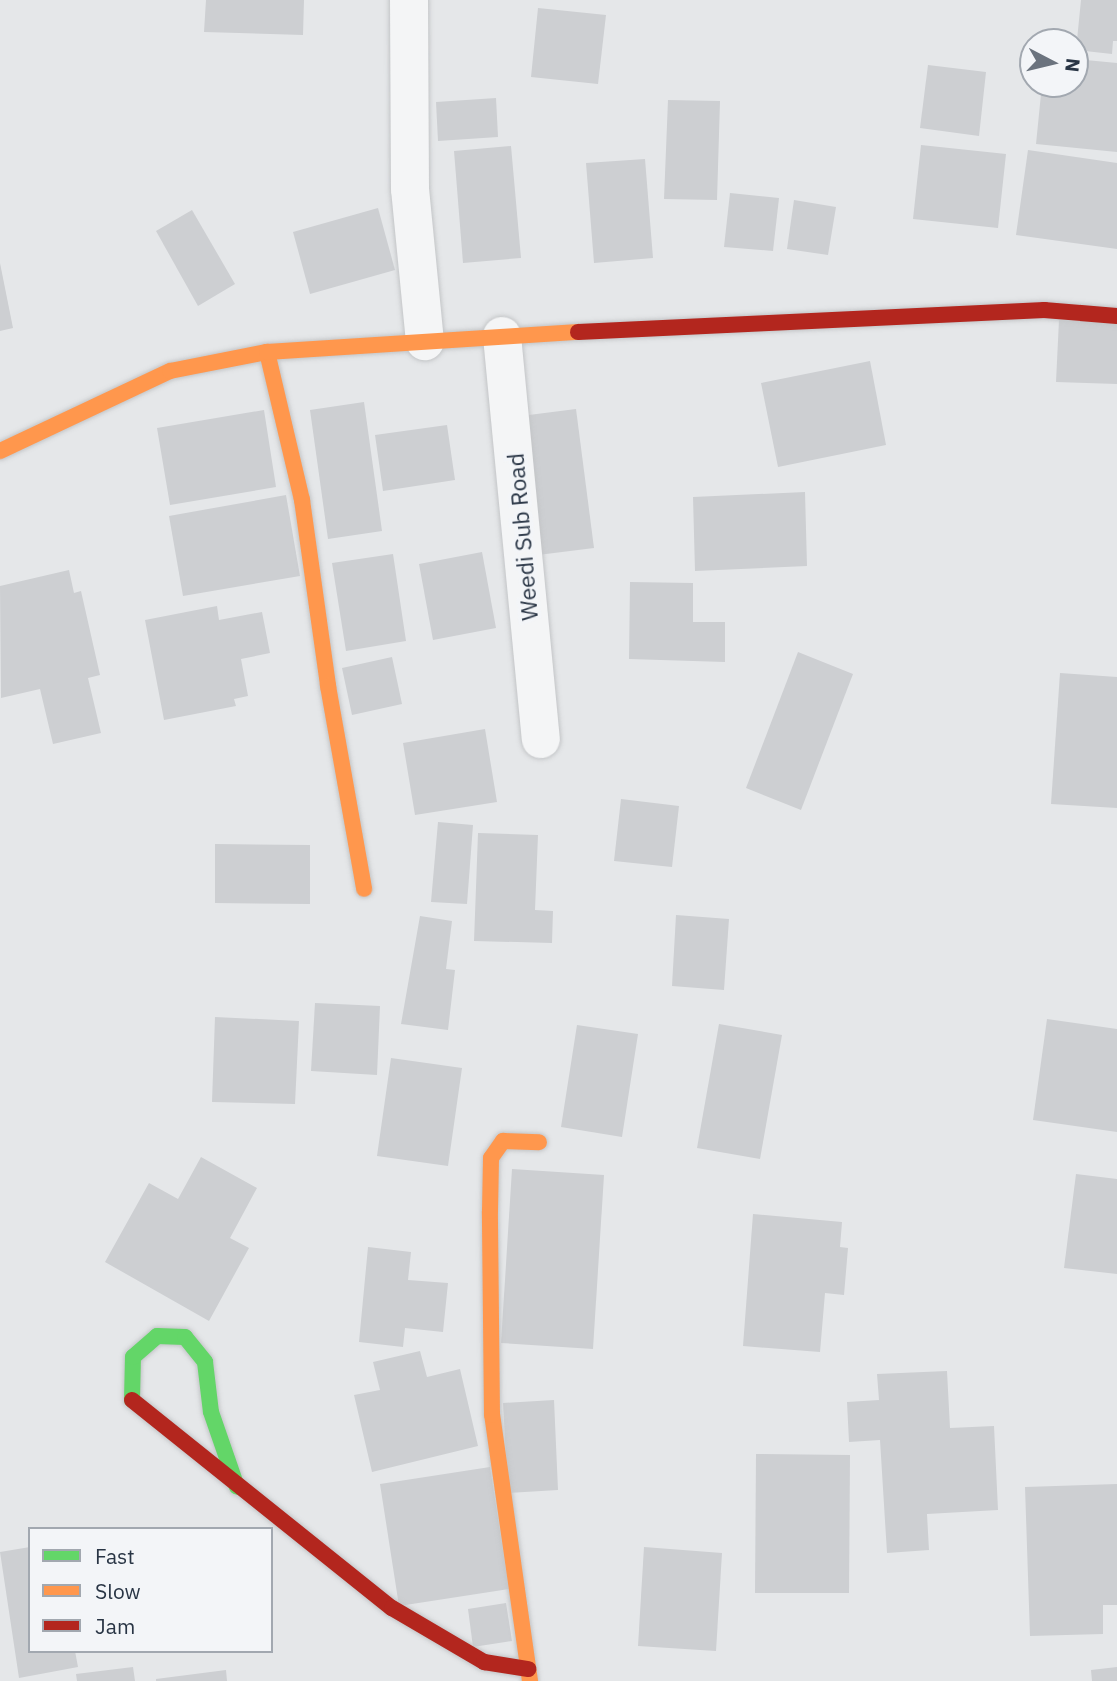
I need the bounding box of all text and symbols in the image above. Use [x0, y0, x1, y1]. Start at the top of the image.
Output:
north arrow [1019, 28, 1089, 98]
text: N [1060, 57, 1086, 74]
street label: Weedi Sub Road [501, 452, 543, 622]
legend [28, 1527, 273, 1653]
text: Fast [95, 1542, 135, 1570]
text: Slow [95, 1577, 141, 1605]
text: Jam [95, 1612, 135, 1640]

